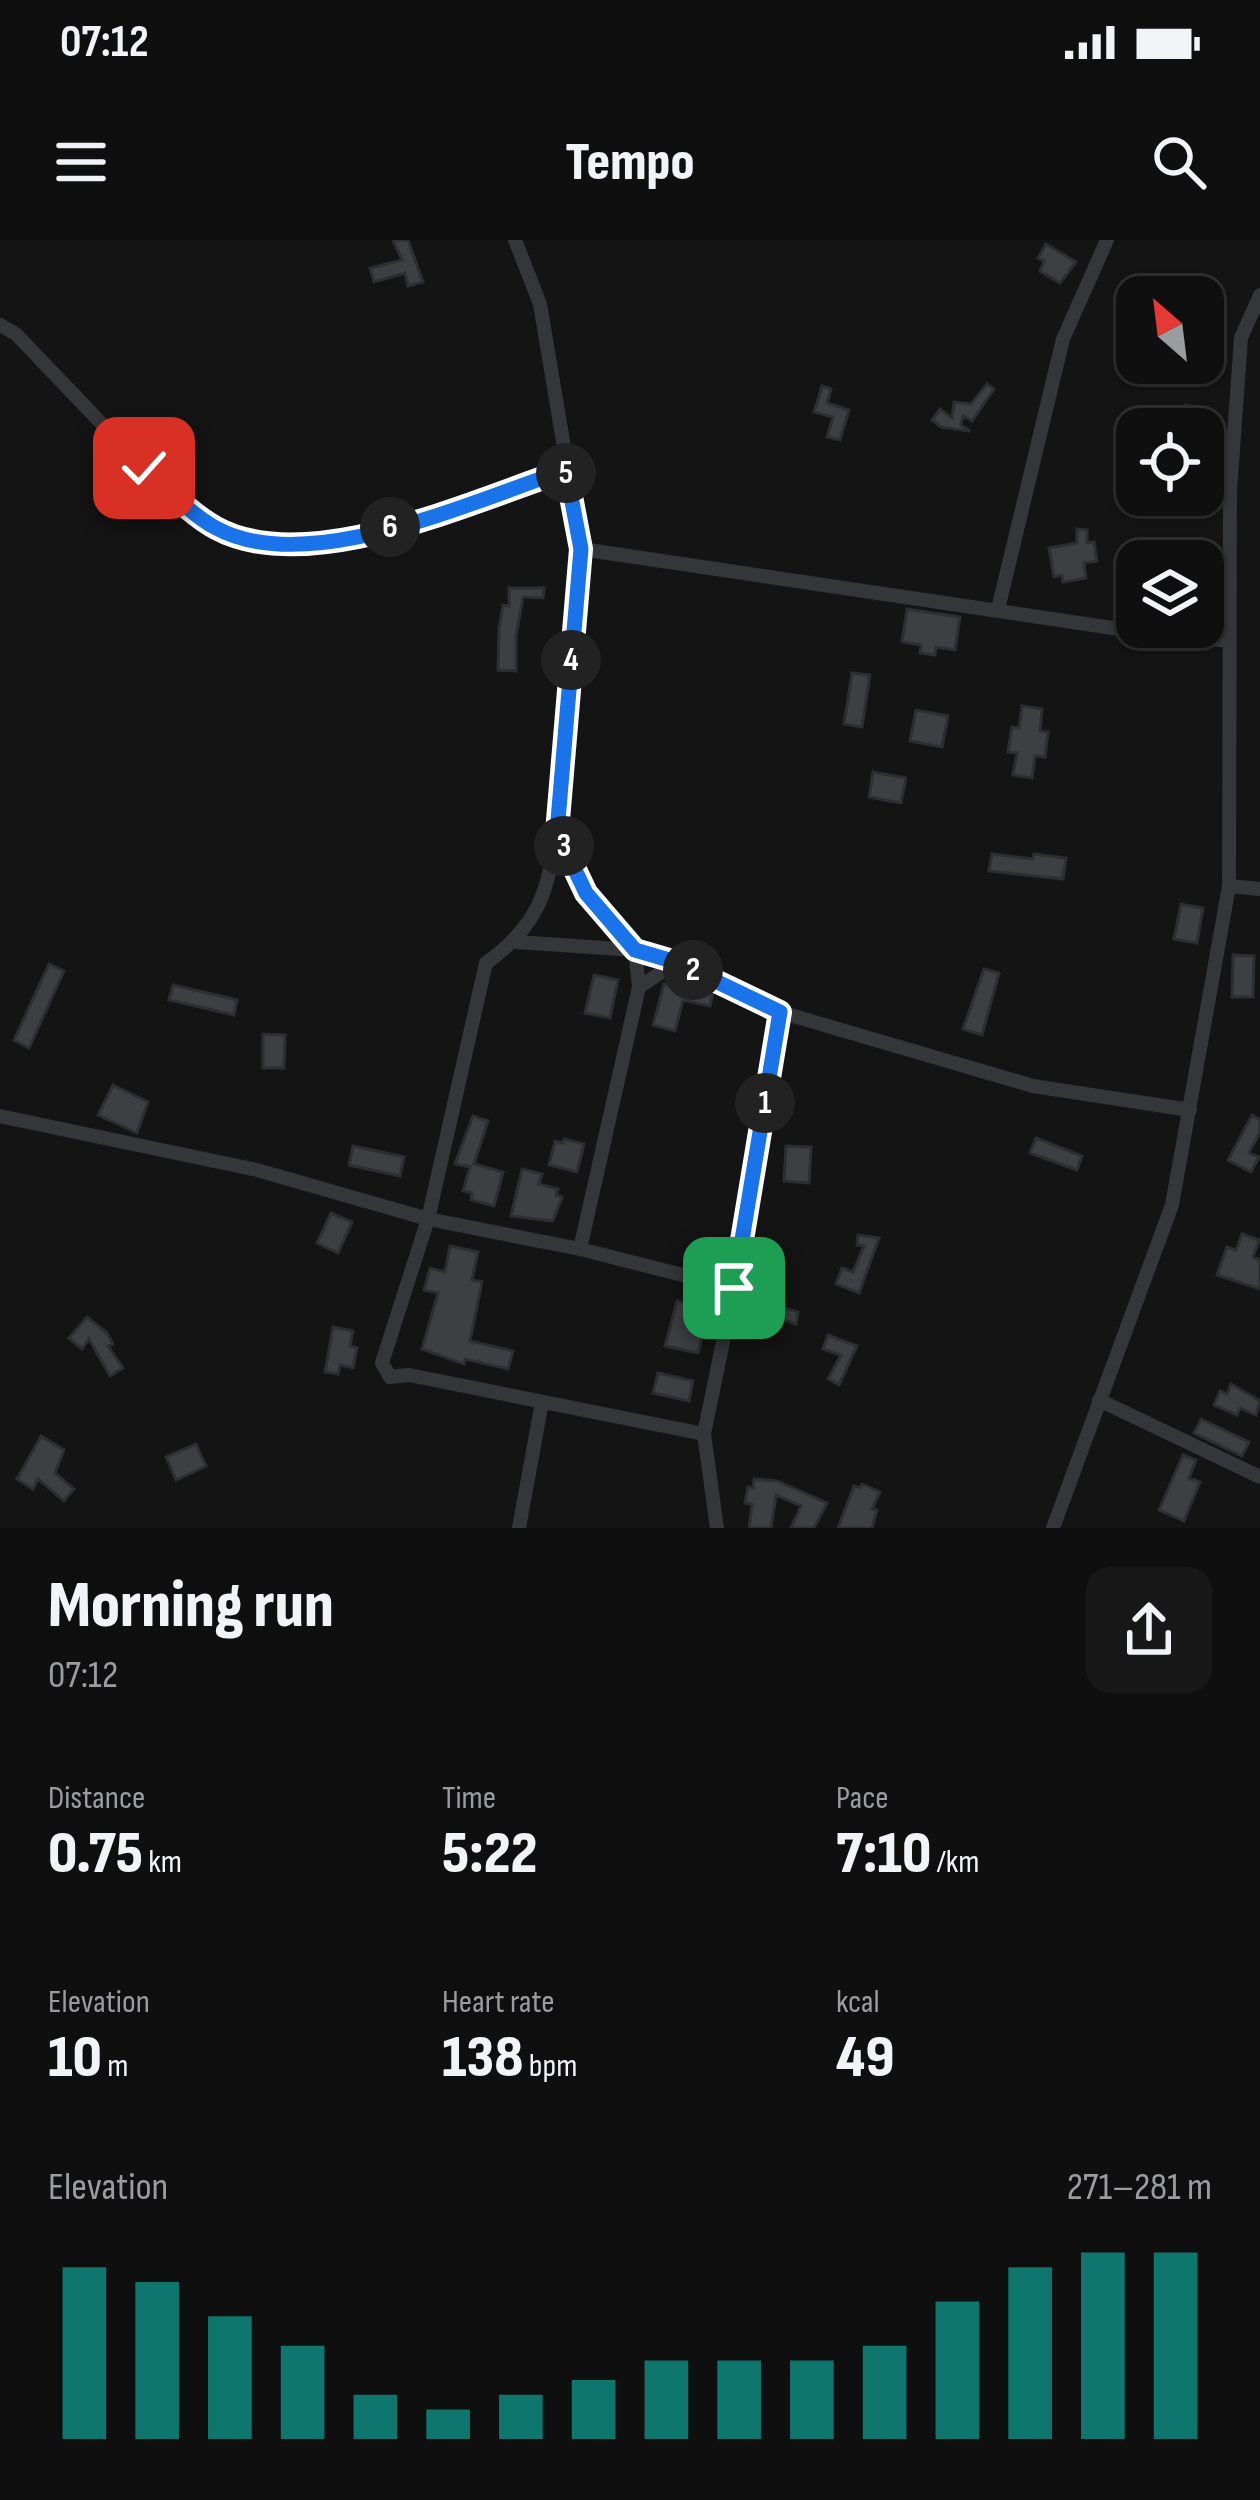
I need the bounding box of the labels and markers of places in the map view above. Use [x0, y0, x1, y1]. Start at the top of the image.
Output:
pin [93, 417, 195, 519]
pin: 5 [536, 443, 596, 503]
pin: 6 [360, 497, 420, 557]
pin: 4 [541, 630, 601, 690]
pin: 3 [534, 816, 594, 876]
pin: 2 [663, 940, 723, 1000]
pin: 1 [735, 1073, 795, 1133]
pin [683, 1237, 785, 1339]

